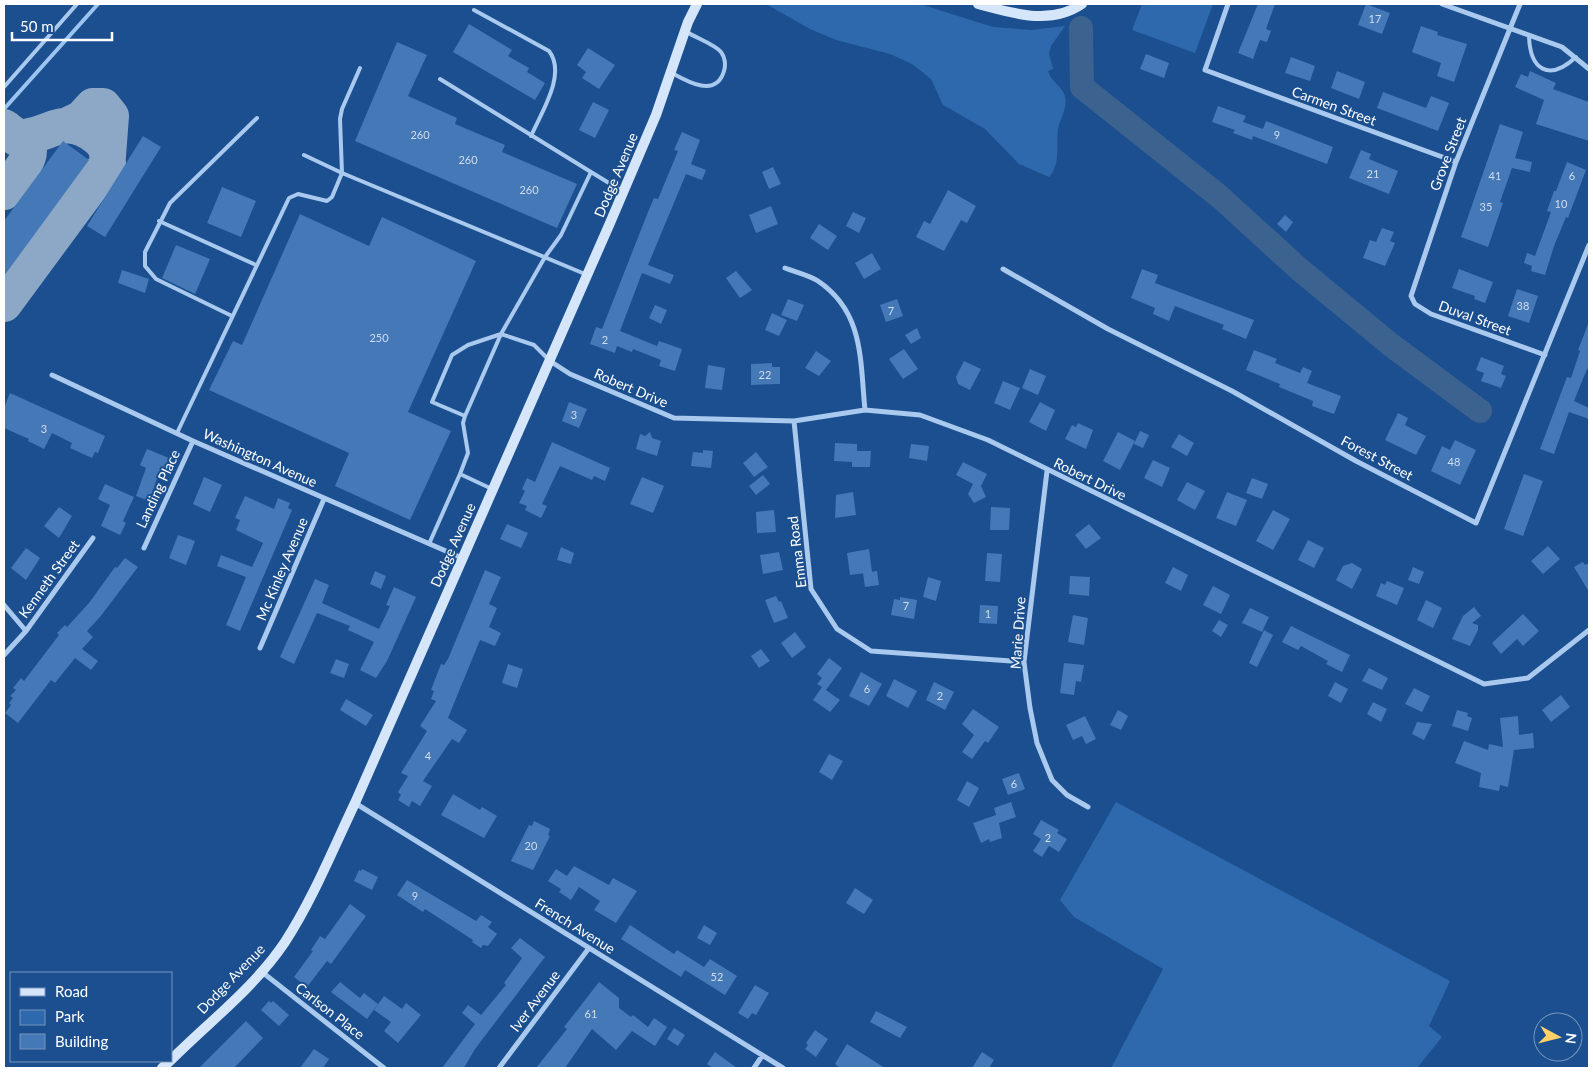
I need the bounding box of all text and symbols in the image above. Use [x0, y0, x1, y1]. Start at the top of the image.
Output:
scale bar [12, 10, 112, 42]
house number: 17 [1369, 12, 1381, 25]
text: 50 m [20, 17, 54, 35]
street label: Carmen Street [1290, 82, 1379, 129]
street label: Grove Street [1426, 115, 1469, 193]
house number: 260 [410, 128, 430, 141]
house number: 9 [1274, 128, 1280, 141]
street label: Dodge Avenue [590, 130, 641, 220]
house number: 260 [458, 153, 478, 166]
house number: 21 [1367, 167, 1379, 180]
house number: 41 [1489, 169, 1501, 182]
house number: 6 [1569, 169, 1575, 182]
house number: 260 [519, 183, 539, 196]
house number: 10 [1555, 197, 1568, 210]
house number: 35 [1480, 200, 1492, 213]
street label: Duval Street [1436, 297, 1514, 339]
house number: 38 [1517, 299, 1529, 312]
house number: 7 [888, 304, 894, 317]
house number: 250 [369, 331, 389, 344]
house number: 2 [602, 333, 608, 346]
street label: Robert Drive [592, 364, 671, 411]
house number: 22 [759, 368, 771, 381]
house number: 3 [571, 408, 577, 421]
house number: 3 [41, 422, 47, 435]
street label: Washington Avenue [200, 425, 320, 490]
street label: Forest Street [1338, 432, 1416, 484]
street label: Landing Place [132, 447, 183, 531]
street label: Robert Drive [1051, 454, 1129, 503]
house number: 48 [1448, 455, 1460, 468]
street label: Dodge Avenue [426, 500, 479, 590]
street label: Mc Kinley Avenue [252, 515, 311, 623]
street label: Emma Road [784, 515, 809, 589]
street label: Kenneth Street [15, 536, 83, 621]
street label: Marie Drive [1006, 596, 1029, 670]
house number: 7 [903, 599, 909, 612]
house number: 1 [985, 607, 991, 620]
house number: 6 [864, 682, 870, 695]
house number: 2 [937, 689, 943, 702]
house number: 4 [425, 749, 432, 762]
house number: 6 [1011, 777, 1017, 790]
house number: 2 [1045, 831, 1051, 844]
house number: 20 [525, 839, 538, 852]
house number: 9 [412, 889, 418, 902]
street label: French Avenue [532, 894, 618, 957]
street label: Dodge Avenue [193, 940, 268, 1017]
street label: Iver Avenue [506, 967, 563, 1035]
house number: 52 [711, 970, 723, 983]
legend [10, 972, 172, 1062]
street label: Carlson Place [292, 978, 368, 1043]
text: Road [55, 982, 88, 1000]
text: Park [55, 1007, 85, 1025]
house number: 61 [585, 1007, 597, 1020]
north arrow [1533, 1012, 1583, 1062]
text: Building [55, 1032, 108, 1050]
text: N [1562, 1032, 1580, 1045]

